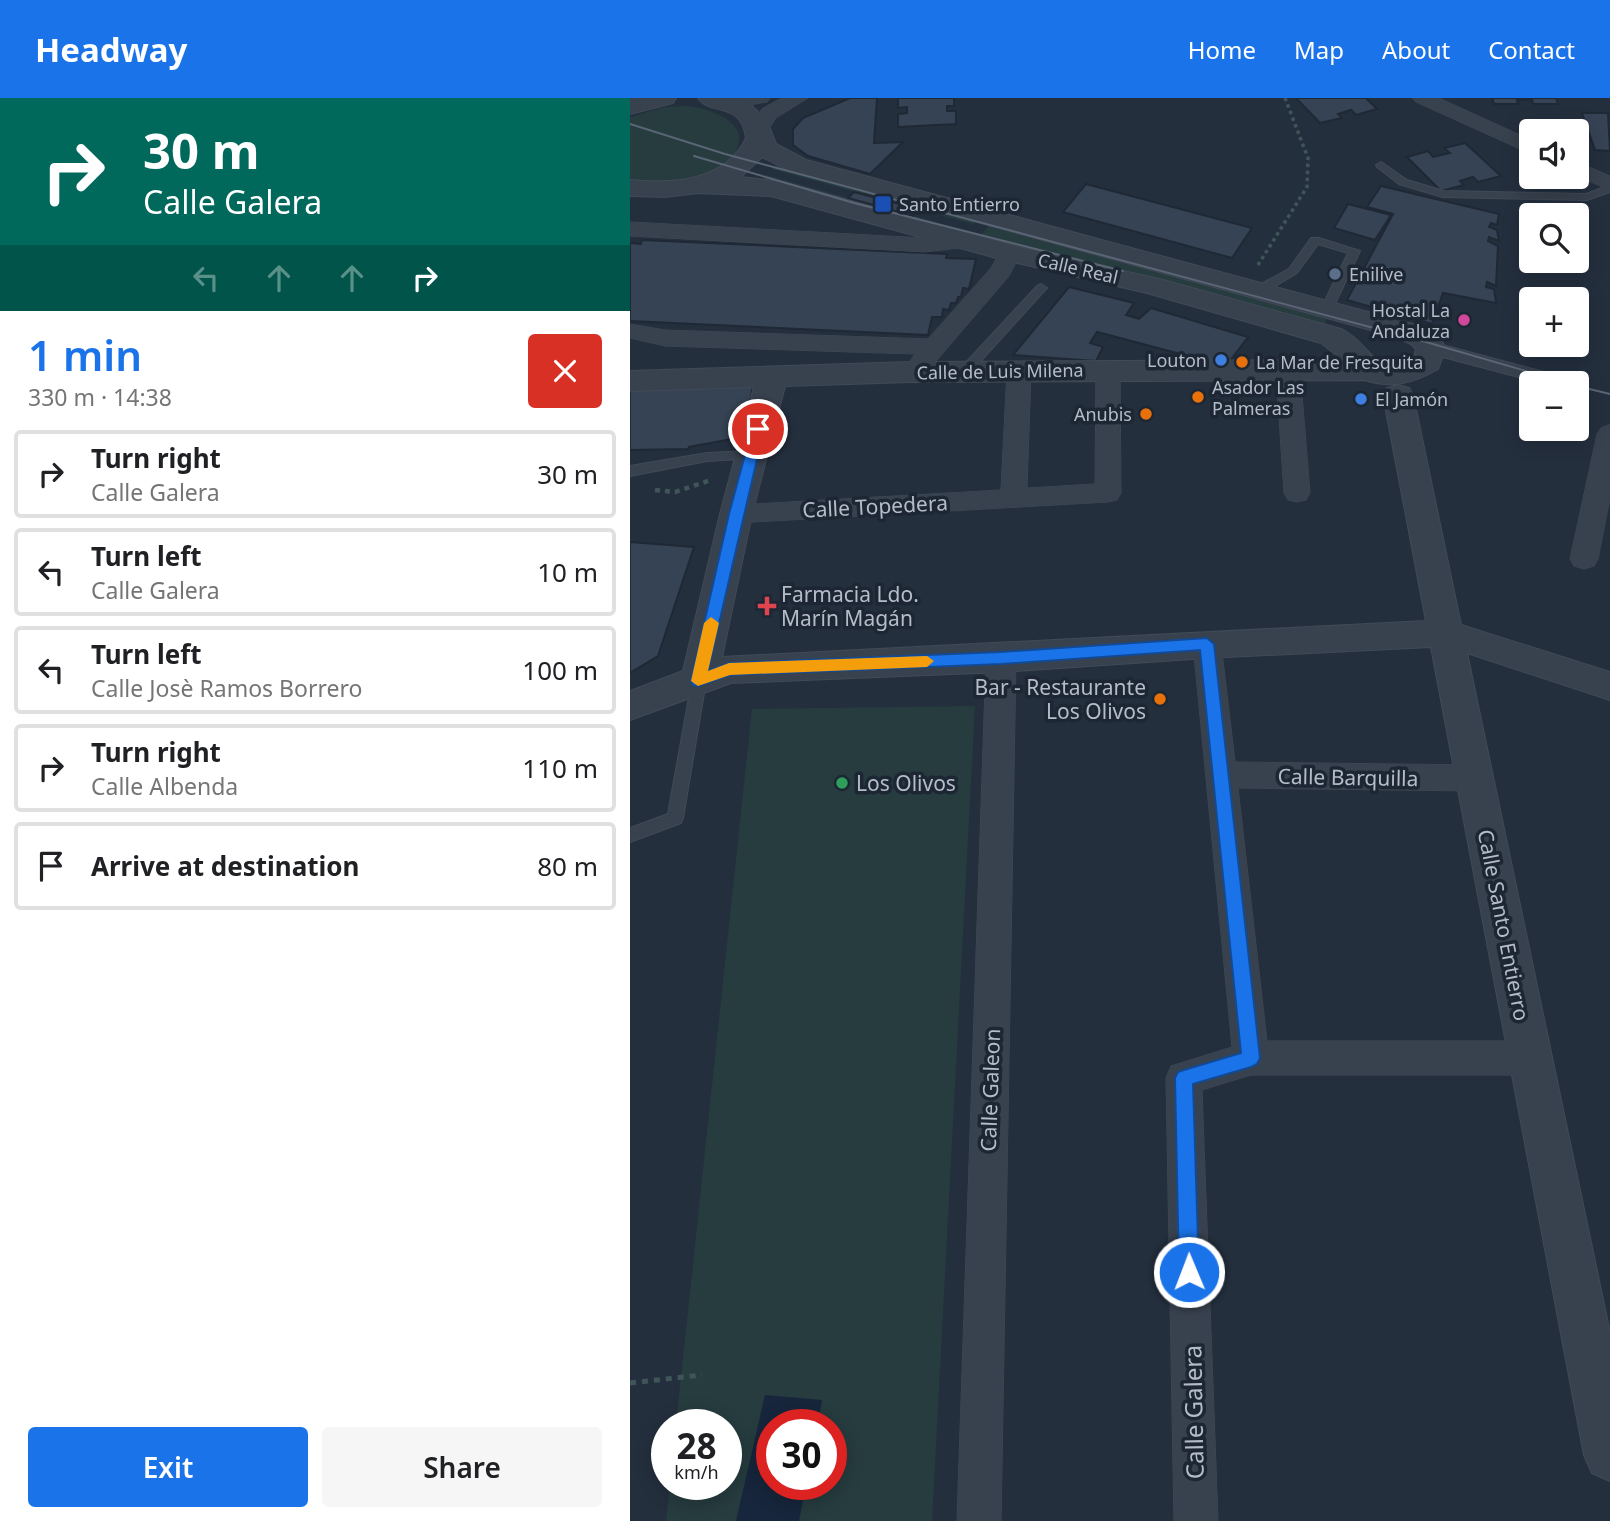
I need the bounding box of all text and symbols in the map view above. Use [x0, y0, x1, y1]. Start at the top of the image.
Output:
text: Headway [35, 27, 187, 72]
text: Home [1188, 33, 1256, 66]
text: Map [1294, 33, 1344, 66]
text: About [1382, 33, 1450, 66]
text: Contact [1488, 33, 1575, 66]
text: 30 m [143, 117, 260, 183]
map controls [1519, 119, 1589, 441]
button: sound [1519, 119, 1589, 189]
icon: right [28, 126, 119, 217]
text: Calle Galera [143, 180, 322, 223]
place label: Santo Entierro [899, 192, 1020, 216]
marker: Santo Entierro [873, 194, 893, 214]
button: search [1519, 203, 1589, 273]
street label: Calle Real [1036, 247, 1120, 289]
icon: left [187, 259, 225, 297]
icon: ahead [260, 259, 298, 297]
icon: ahead [333, 259, 371, 297]
icon: right [406, 259, 444, 297]
place label: Enilive [1349, 262, 1403, 286]
marker: Enilive [1327, 266, 1343, 282]
button: + [1519, 287, 1589, 357]
place label: Hostal La Andaluza [1372, 298, 1450, 343]
marker: Hostal La Andaluza [1456, 312, 1472, 328]
text: 1 min [28, 326, 142, 383]
button: close [528, 334, 602, 408]
place label: Louton [1147, 348, 1207, 372]
place label: La Mar de Fresquita [1256, 350, 1423, 374]
marker: Louton [1213, 352, 1229, 368]
marker: La Mar de Fresquita [1234, 354, 1250, 370]
street label: Calle de Luis Milena [916, 358, 1084, 384]
button: − [1519, 371, 1589, 441]
place label: Asador Las Palmeras [1212, 375, 1304, 420]
text: 330 m · 14:38 [28, 381, 172, 413]
place label: El Jamón [1375, 387, 1448, 411]
marker: Asador Las Palmeras [1190, 389, 1206, 405]
marker: El Jamón [1353, 391, 1369, 407]
pin [728, 399, 788, 459]
place label: Anubis [1074, 402, 1132, 426]
marker: Anubis [1138, 406, 1154, 422]
icon: arrive [739, 410, 777, 448]
text: Turn right [91, 440, 221, 476]
icon: right [32, 455, 70, 493]
text: 30 m [537, 456, 598, 492]
text: Calle Galera [91, 476, 220, 508]
street label: Calle Topedera [802, 488, 948, 524]
text: Turn left [91, 538, 202, 574]
icon: left [32, 553, 70, 591]
text: 10 m [537, 554, 598, 590]
text: Calle Galera [91, 574, 220, 606]
place label: Farmacia Ldo. Marín Magán [781, 580, 919, 632]
marker: Farmacia Ldo. Marín Magán [759, 598, 775, 614]
text: Turn left [91, 636, 202, 672]
icon: left [32, 651, 70, 689]
text: 100 m [522, 652, 598, 688]
text: Calle Josè Ramos Borrero [91, 672, 362, 704]
place label: Bar - Restaurante Los Olivos [974, 673, 1146, 725]
marker: Bar - Restaurante Los Olivos [1152, 691, 1168, 707]
text: Turn right [91, 734, 221, 770]
icon: right [32, 749, 70, 787]
text: 110 m [522, 750, 598, 786]
street label: Calle Barquilla [1277, 762, 1419, 792]
place label: Los Olivos [856, 769, 956, 797]
text: Calle Albenda [91, 770, 238, 802]
marker: Los Olivos [834, 775, 850, 791]
street label: Calle Santo Entierro [1472, 827, 1536, 1023]
icon: arrive [32, 847, 70, 885]
text: Arrive at destination [91, 848, 360, 884]
text: 80 m [537, 848, 598, 884]
street label: Calle Galeon [974, 1028, 1006, 1152]
position arrow [1152, 1235, 1226, 1309]
street label: Calle Galera [1175, 1345, 1211, 1479]
speed limit sign: 30 [756, 1409, 847, 1500]
text: 28 [676, 1422, 717, 1469]
button: Exit [28, 1427, 308, 1507]
button: Share [322, 1427, 602, 1507]
text: km/h [674, 1460, 719, 1484]

